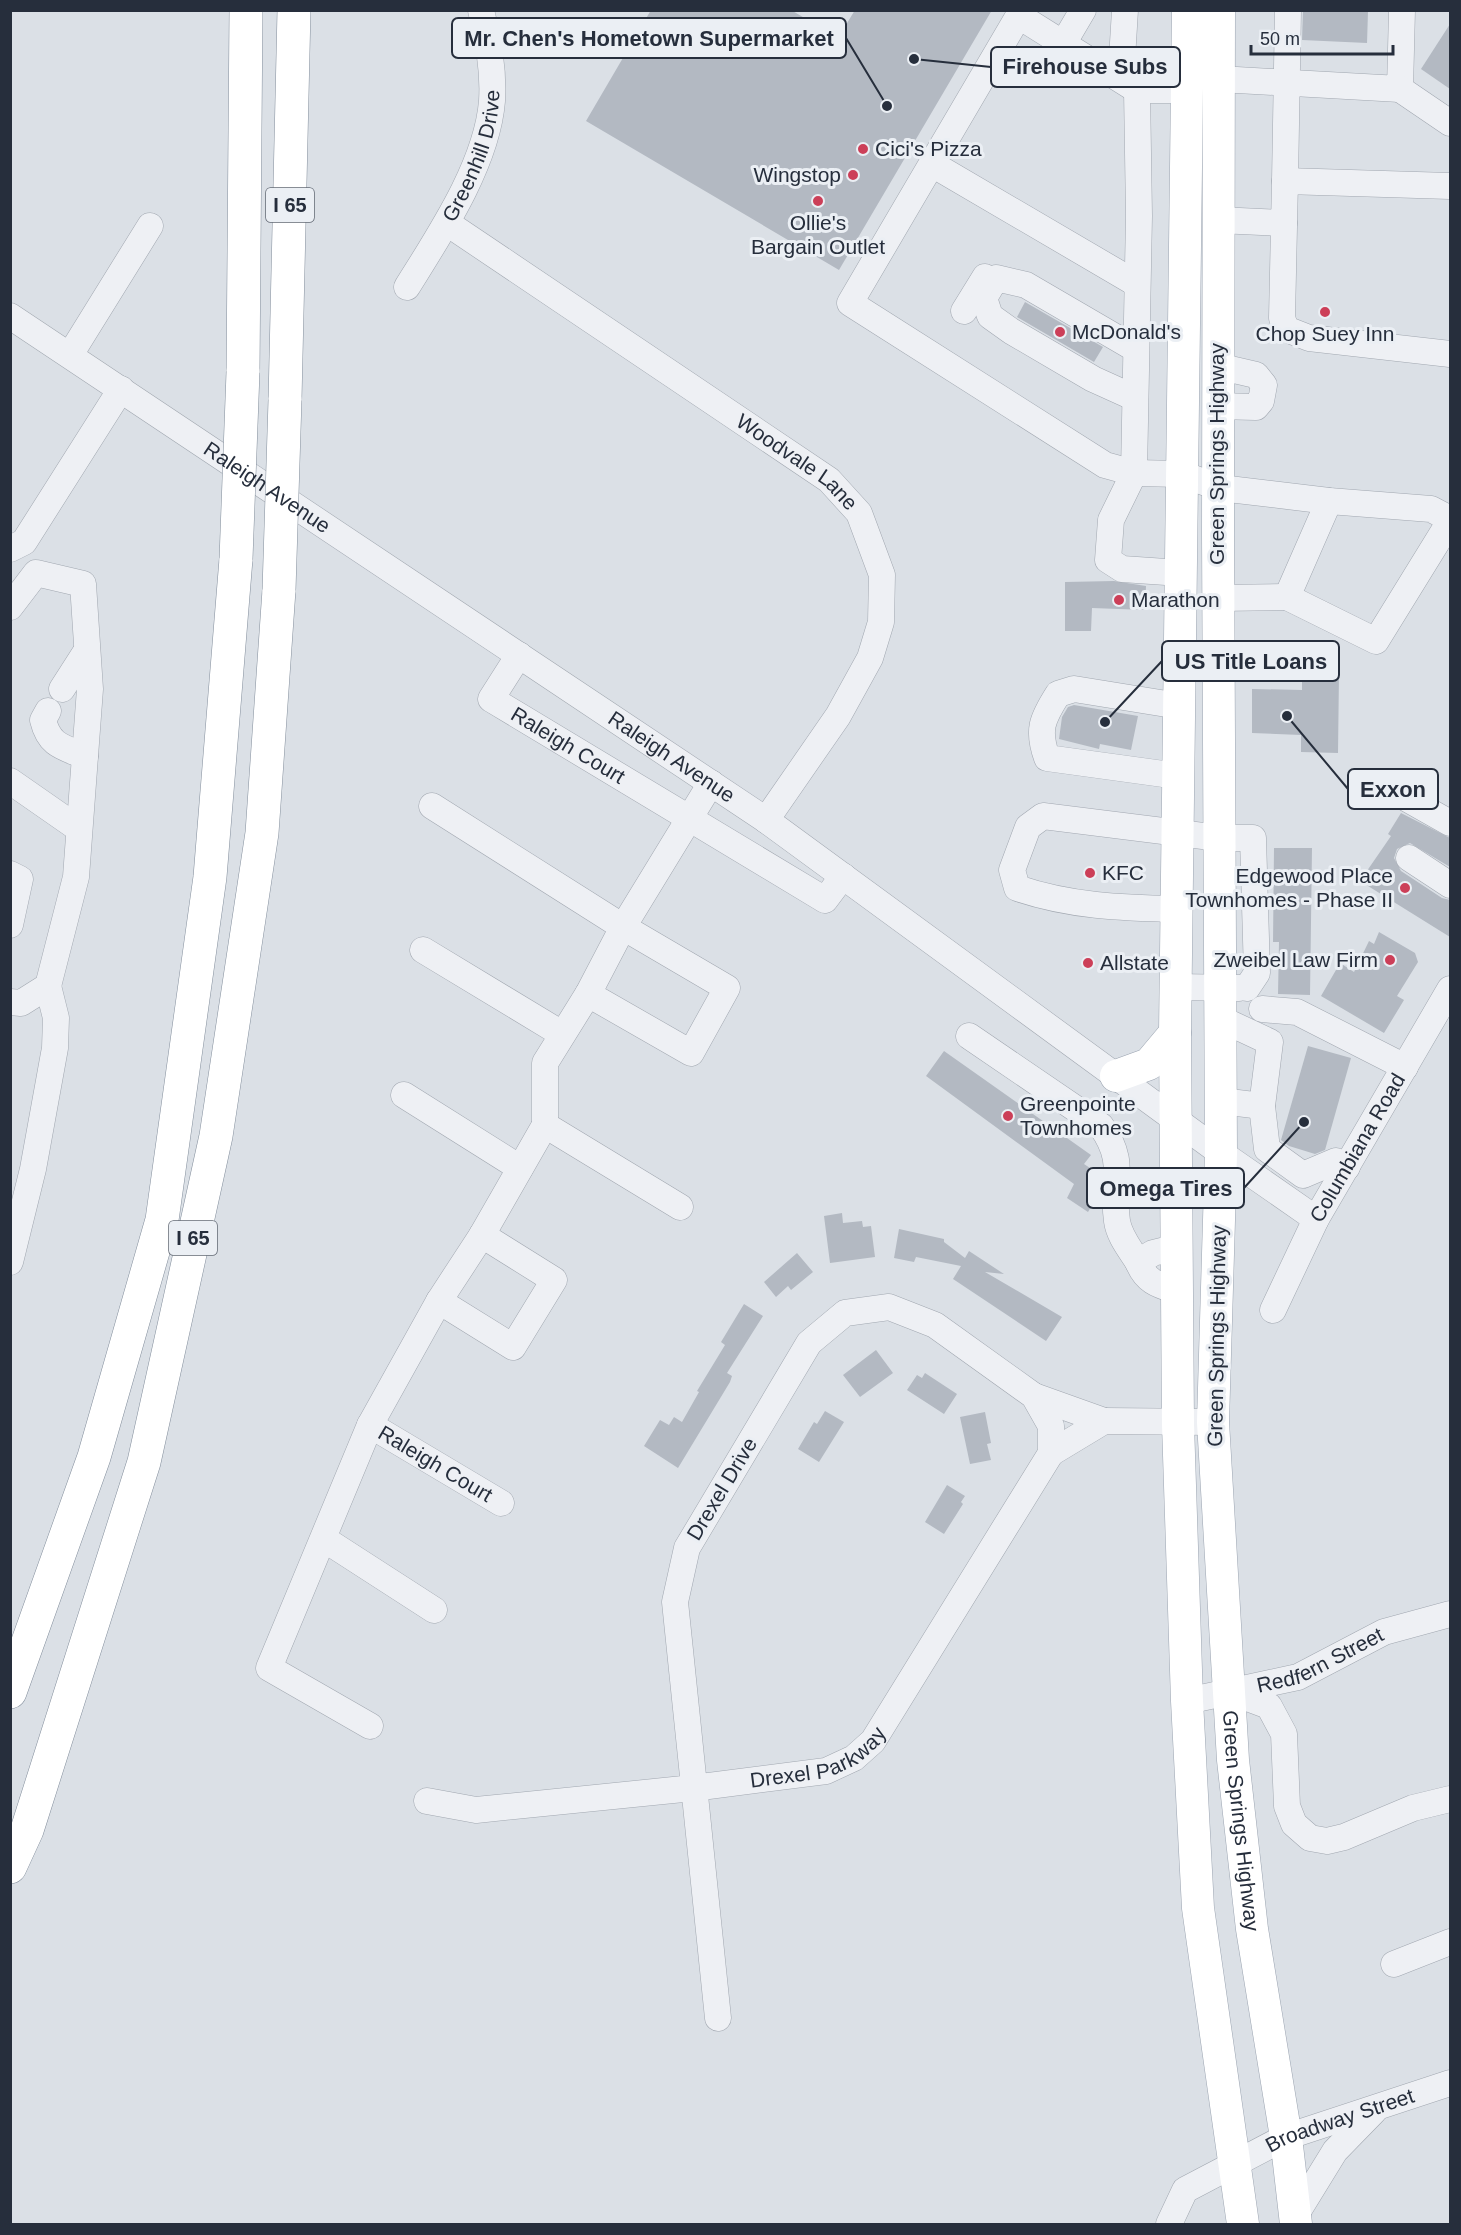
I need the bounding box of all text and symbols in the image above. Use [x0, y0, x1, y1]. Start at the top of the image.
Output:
callout: Mr. Chen's Hometown Supermarket [452, 18, 846, 58]
scale bar [1251, 18, 1394, 56]
text: Mr. Chen's Hometown Supermarket [464, 26, 834, 51]
text: 50 m [1260, 29, 1300, 49]
callout: Firehouse Subs [991, 47, 1180, 87]
text: Firehouse Subs [1002, 54, 1168, 79]
street label: Greenhill Drive [437, 89, 503, 225]
place label: Cici's Pizza [875, 137, 982, 160]
marker: Cici's Pizza [856, 142, 870, 156]
place label: Wingstop [753, 163, 841, 186]
marker: Wingstop [846, 168, 860, 182]
road number: I 65 [266, 188, 314, 222]
marker: Ollie's Bargain Outlet [811, 194, 825, 208]
place label: Ollie's Bargain Outlet [751, 211, 885, 258]
marker: Chop Suey Inn [1318, 305, 1332, 319]
place label: McDonald's [1072, 320, 1181, 343]
place label: Chop Suey Inn [1256, 322, 1394, 345]
marker: McDonald's [1053, 325, 1067, 339]
street label: Green Springs Highway [1205, 343, 1228, 565]
street label: Woodvale Lane [732, 409, 862, 514]
street label: Raleigh Avenue [200, 437, 335, 537]
place label: Marathon [1131, 588, 1220, 611]
marker: Marathon [1112, 593, 1126, 607]
callout: US Title Loans [1162, 641, 1339, 681]
text: US Title Loans [1175, 649, 1327, 674]
street label: Raleigh Court [507, 702, 629, 788]
street label: Raleigh Avenue [604, 706, 739, 807]
callout: Exxon [1348, 769, 1438, 809]
text: Exxon [1360, 777, 1426, 802]
place label: KFC [1102, 861, 1144, 884]
place label: Edgewood Place Townhomes - Phase II [1185, 864, 1393, 911]
marker: KFC [1083, 866, 1097, 880]
marker: Edgewood Place Townhomes - Phase II [1398, 881, 1412, 895]
place label: Zweibel Law Firm [1213, 948, 1378, 971]
place label: Allstate [1100, 951, 1169, 974]
marker: Zweibel Law Firm [1383, 953, 1397, 967]
marker: Allstate [1081, 956, 1095, 970]
street label: Columbiana Road [1305, 1069, 1409, 1226]
place label: Greenpointe Townhomes [1020, 1092, 1136, 1139]
marker: Greenpointe Townhomes [1001, 1109, 1015, 1123]
callout: Omega Tires [1087, 1168, 1244, 1208]
text: Omega Tires [1100, 1176, 1232, 1201]
road number: I 65 [169, 1221, 217, 1255]
street label: Green Springs Highway [1203, 1224, 1230, 1447]
street label: Raleigh Court [374, 1421, 497, 1506]
street label: Drexel Drive [682, 1433, 761, 1544]
street label: Redfern Street [1255, 1622, 1387, 1697]
street label: Green Springs Highway [1219, 1710, 1264, 1933]
street label: Drexel Parkway [749, 1722, 890, 1792]
street label: Broadway Street [1262, 2084, 1417, 2157]

